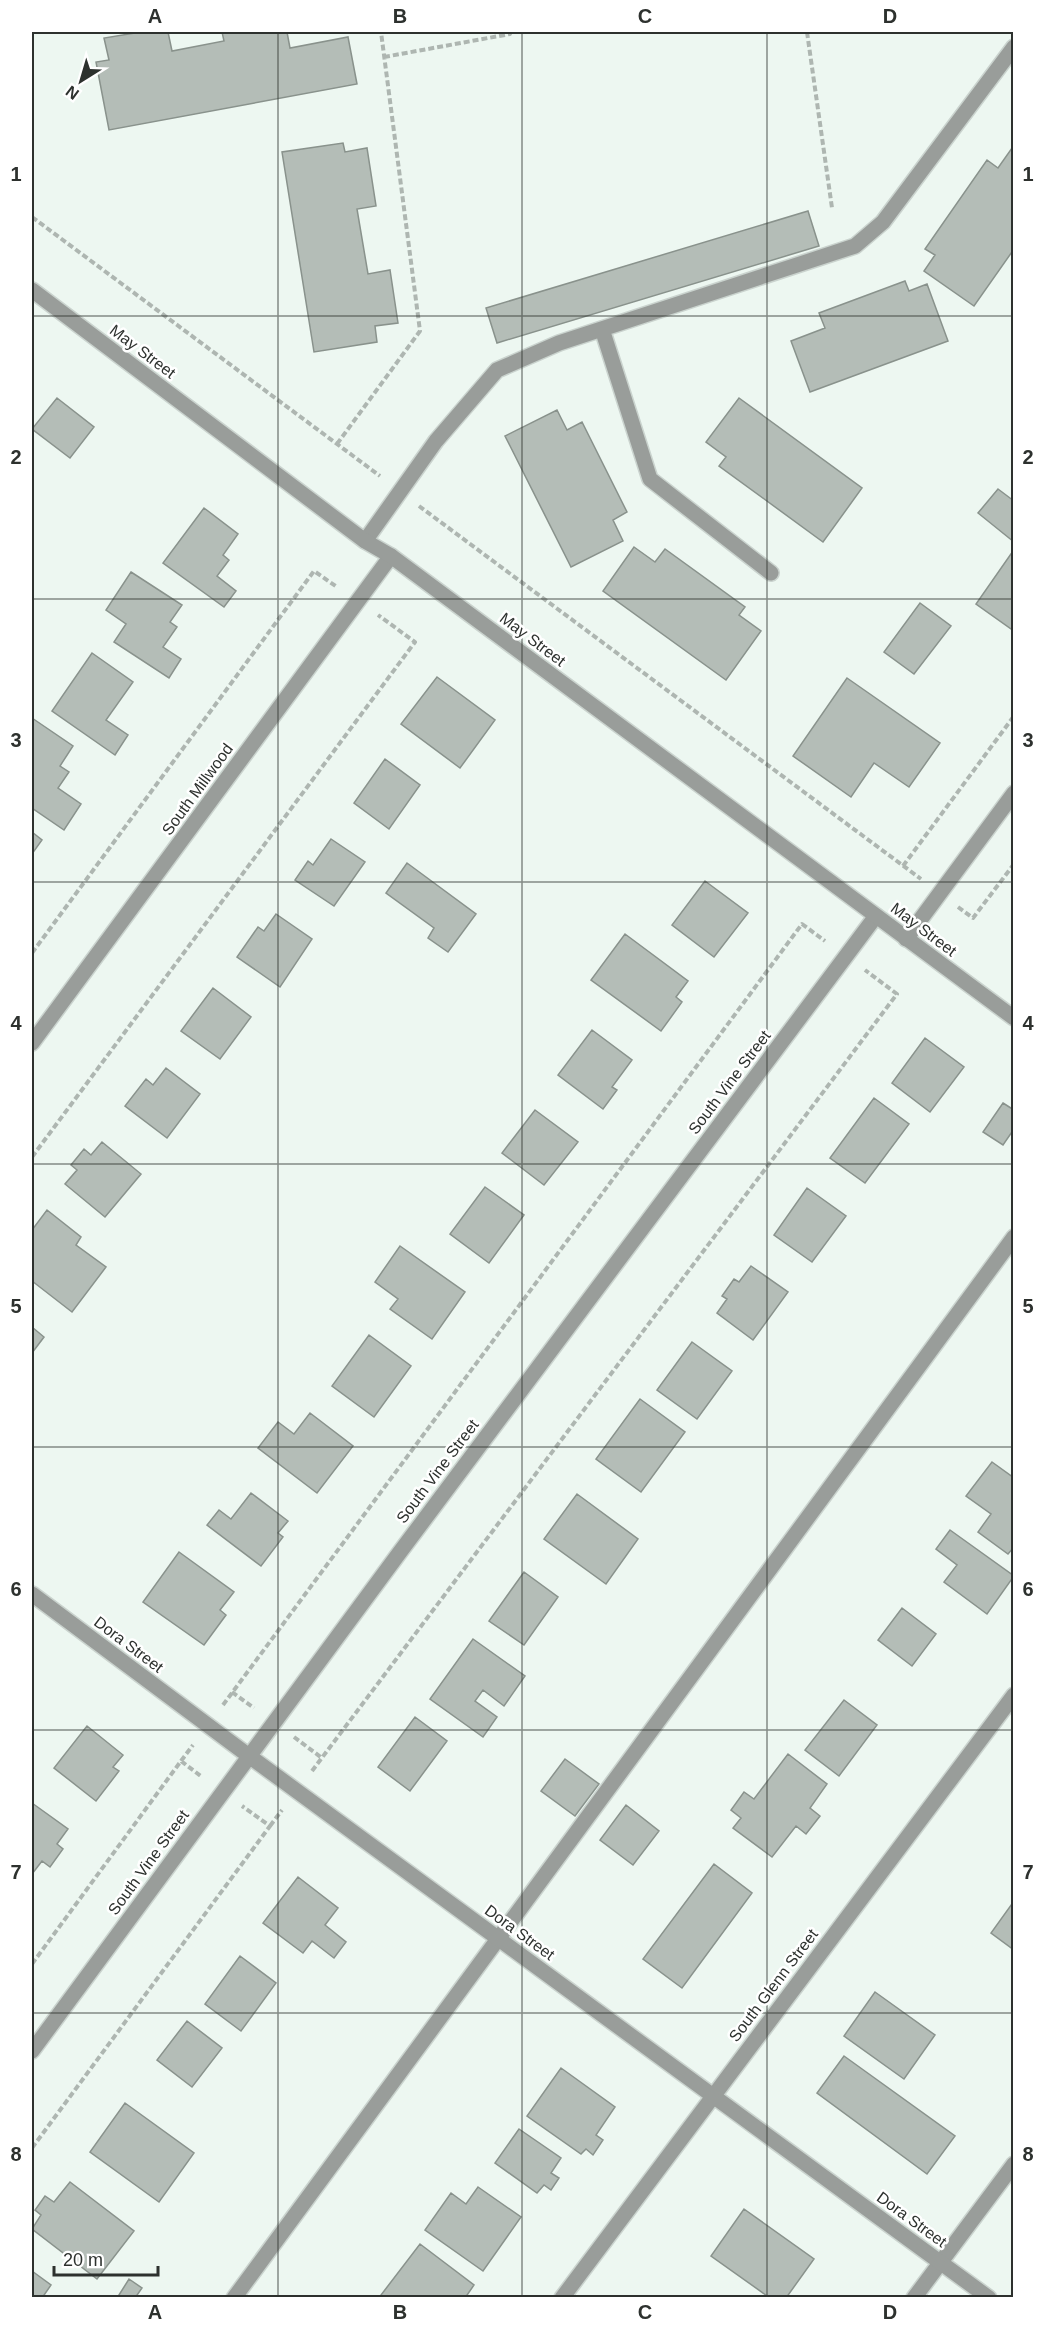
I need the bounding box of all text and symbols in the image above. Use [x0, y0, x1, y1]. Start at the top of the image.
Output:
text: A [148, 5, 162, 27]
text: B [393, 5, 407, 27]
text: C [638, 5, 652, 27]
text: D [883, 5, 897, 27]
north arrow [51, 51, 111, 111]
text: N [63, 82, 82, 103]
text: 1 [10, 163, 22, 185]
text: 1 [1022, 163, 1034, 185]
street label: May Street [107, 321, 179, 382]
text: 2 [10, 446, 22, 468]
text: 2 [1022, 446, 1034, 468]
street label: May Street [497, 609, 569, 670]
text: 3 [10, 729, 22, 751]
text: 3 [1022, 729, 1034, 751]
street label: South Millwood [159, 740, 236, 838]
street label: May Street [888, 899, 960, 960]
text: 4 [10, 1012, 22, 1034]
text: 4 [1022, 1012, 1034, 1034]
street label: South Vine Street [685, 1027, 774, 1137]
text: 5 [10, 1295, 22, 1317]
text: 5 [1022, 1295, 1034, 1317]
street label: South Vine Street [393, 1416, 482, 1526]
text: 6 [10, 1578, 22, 1600]
text: 6 [1022, 1578, 1034, 1600]
street label: Dora Street [91, 1613, 167, 1676]
street label: South Vine Street [105, 1806, 192, 1918]
text: 7 [10, 1861, 22, 1883]
text: 7 [1022, 1861, 1034, 1883]
street label: Dora Street [482, 1901, 558, 1964]
street label: South Glenn Street [726, 1925, 821, 2045]
text: 8 [10, 2143, 22, 2165]
text: 8 [1022, 2143, 1034, 2165]
street label: Dora Street [874, 2188, 950, 2251]
scale bar [54, 2239, 158, 2277]
text: 20 m [63, 2250, 103, 2270]
text: A [148, 2301, 162, 2323]
text: B [393, 2301, 407, 2323]
text: C [638, 2301, 652, 2323]
text: D [883, 2301, 897, 2323]

